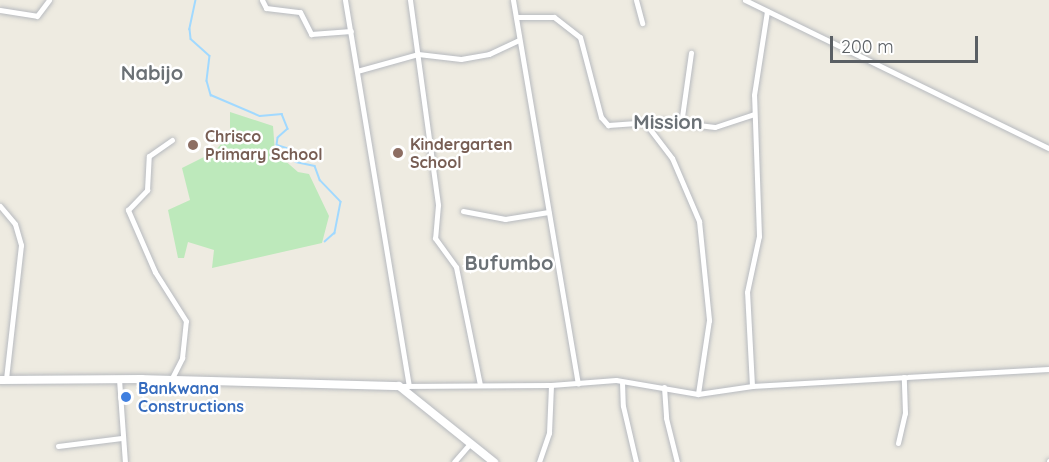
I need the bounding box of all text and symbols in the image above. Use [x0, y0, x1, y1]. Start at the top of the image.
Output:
scale bar [833, 24, 982, 62]
text: 200 m [841, 35, 894, 58]
district label: Nabijo [121, 60, 183, 84]
district label: Mission [633, 109, 703, 133]
place label: Chrisco Primary School [205, 126, 323, 164]
place label: Kindergarten School [410, 134, 513, 172]
marker: Chrisco Primary School [186, 138, 200, 152]
marker: Kindergarten School [391, 146, 405, 160]
district label: Bufumbo [465, 250, 553, 274]
place label: Bankwana Constructions [138, 378, 244, 416]
marker: Bankwana Constructions [119, 390, 133, 404]

